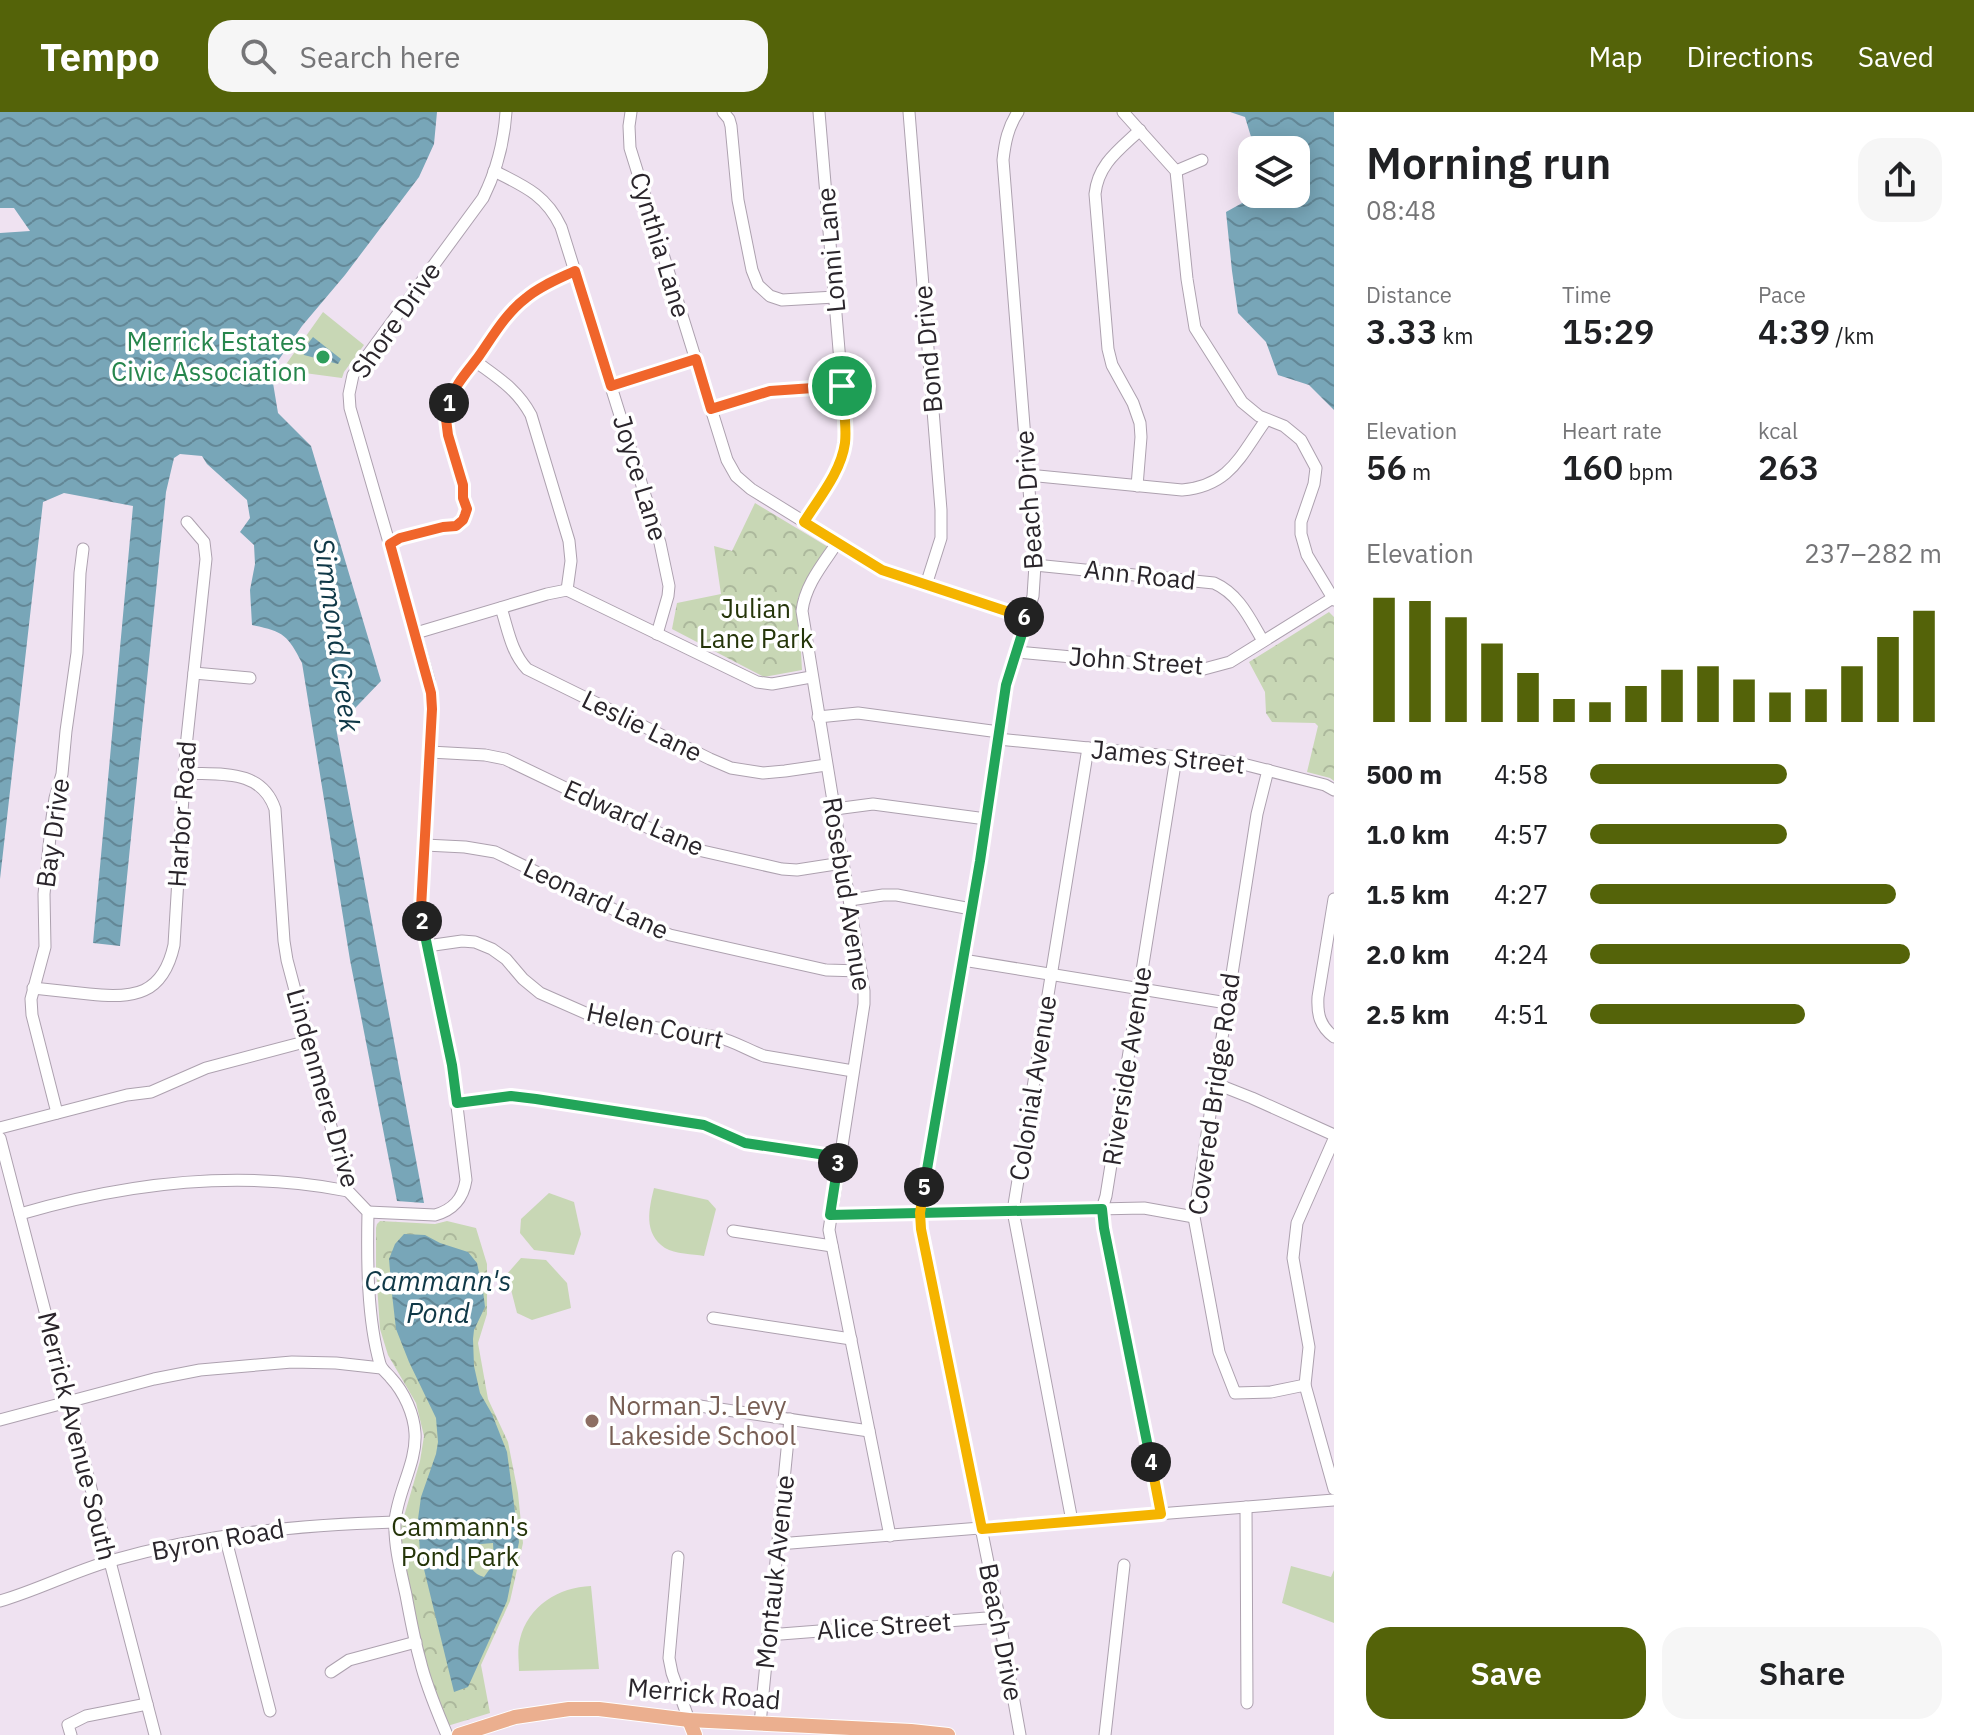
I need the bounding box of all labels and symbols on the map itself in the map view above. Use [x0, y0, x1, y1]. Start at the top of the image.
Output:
street label: Cynthia Lane [623, 168, 699, 322]
street label: Lonni Lane [808, 186, 852, 314]
street label: Shore Drive [343, 255, 448, 384]
street label: Bond Drive [904, 284, 950, 414]
place label: Merrick Estates Civic Association [111, 324, 307, 388]
marker: Merrick Estates Civic Association [314, 348, 332, 366]
pin [808, 352, 876, 420]
pin: 1 [429, 383, 469, 423]
street label: Joyce Lane [606, 411, 676, 545]
street label: Beach Drive [1006, 429, 1050, 571]
water label: Simmond Creek [306, 536, 369, 735]
street label: Ann Road [1083, 551, 1198, 597]
park label: Julian Lane Park [699, 591, 814, 655]
pin: 6 [1004, 597, 1044, 637]
street label: John Street [1068, 638, 1204, 682]
street label: Leslie Lane [577, 681, 708, 769]
street label: James Street [1090, 731, 1247, 781]
street label: Harbor Road [159, 739, 203, 888]
street label: Edward Lane [559, 771, 710, 863]
street label: Bay Drive [28, 776, 77, 890]
street label: Rosebud Avenue [816, 795, 880, 993]
street label: Leonard Lane [518, 850, 675, 947]
pin: 2 [402, 901, 442, 941]
street label: Riverside Avenue [1093, 964, 1159, 1168]
street label: Covered Bridge Road [1179, 971, 1247, 1217]
street label: Lindenmere Drive [279, 984, 369, 1191]
street label: Colonial Avenue [1001, 993, 1063, 1183]
street label: Helen Court [584, 994, 727, 1056]
pin: 3 [818, 1143, 858, 1183]
pin: 5 [904, 1167, 944, 1207]
water label: Cammann's Pond [364, 1262, 512, 1331]
street label: Merrick Avenue South [31, 1308, 125, 1564]
place label: Norman J. Levy Lakeside School [608, 1388, 796, 1452]
marker: Norman J. Levy Lakeside School [583, 1412, 601, 1430]
pin: 4 [1131, 1442, 1171, 1482]
street label: Montauk Avenue [747, 1473, 801, 1671]
park label: Cammann's Pond Park [391, 1509, 529, 1573]
street label: Byron Road [149, 1511, 287, 1567]
street label: Beach Drive [972, 1560, 1032, 1704]
street label: Alice Street [815, 1603, 952, 1647]
street label: Merrick Road [626, 1669, 782, 1717]

